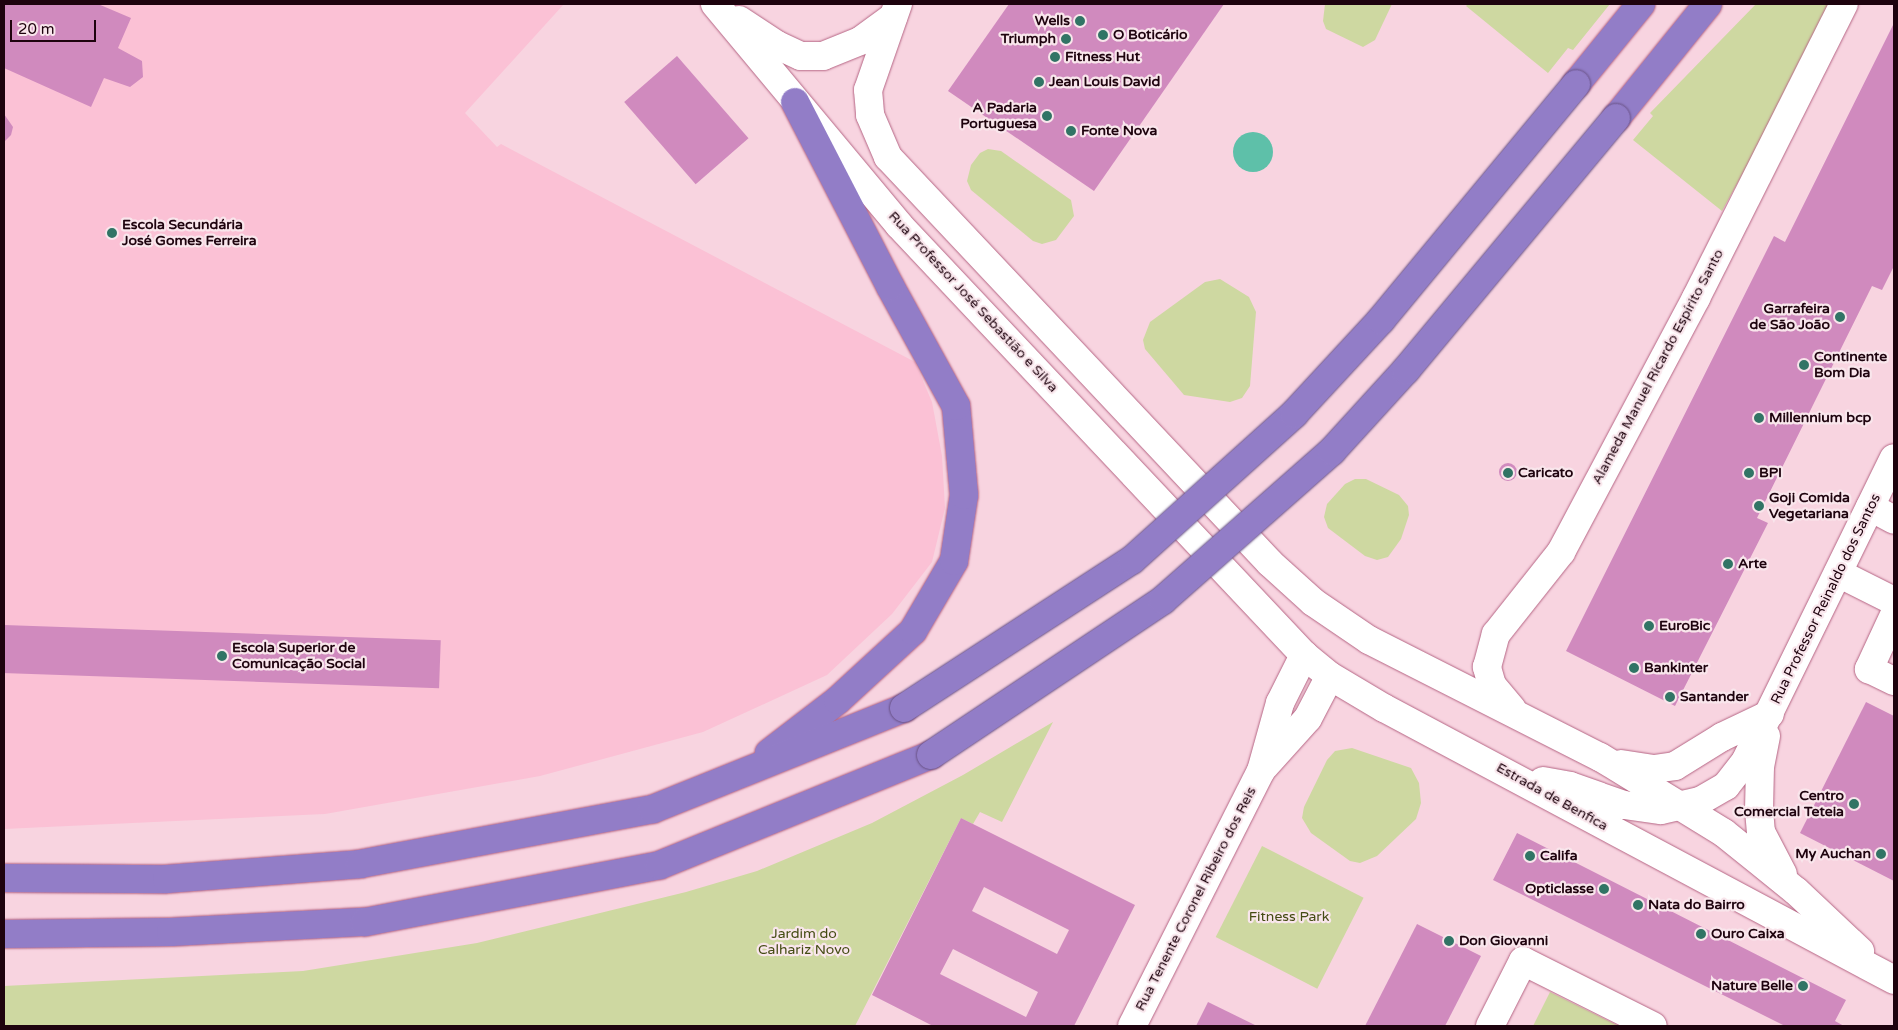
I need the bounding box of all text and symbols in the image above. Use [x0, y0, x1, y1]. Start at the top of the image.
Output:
scale bar [12, 10, 99, 42]
place label: Wells [1035, 13, 1070, 29]
marker: Wells [1074, 15, 1086, 27]
text: 20 m [18, 20, 55, 38]
place label: O Boticário [1113, 27, 1188, 43]
marker: O Boticário [1097, 29, 1109, 41]
place label: Triumph [1001, 31, 1056, 47]
marker: Triumph [1060, 33, 1072, 45]
place label: Fitness Hut [1065, 49, 1140, 65]
marker: Fitness Hut [1049, 51, 1061, 63]
place label: Jean Louis David [1049, 74, 1160, 90]
marker: Jean Louis David [1033, 76, 1045, 88]
place label: A Padaria Portuguesa [960, 100, 1037, 132]
marker: A Padaria Portuguesa [1041, 110, 1053, 122]
place label: Fonte Nova [1081, 123, 1157, 139]
marker: Fonte Nova [1065, 125, 1077, 137]
street label: Rua Professor José Sebastião e Silva [885, 208, 1061, 396]
place label: Escola Secundária José Gomes Ferreira [122, 217, 257, 250]
marker: Escola Secundária José Gomes Ferreira [106, 227, 118, 239]
street label: Alameda Manuel Ricardo Espírito Santo [1589, 247, 1727, 487]
place label: Garrafeira de São João [1750, 301, 1830, 334]
marker: Garrafeira de São João [1834, 311, 1846, 323]
place label: Continente Bom Dia [1814, 349, 1887, 382]
marker: Continente Bom Dia [1798, 359, 1810, 371]
place label: Millennium bcp [1769, 410, 1871, 426]
marker: Millennium bcp [1753, 412, 1765, 424]
place label: Caricato [1518, 465, 1573, 481]
place label: BPI [1759, 465, 1782, 481]
marker: Caricato [1502, 467, 1514, 479]
marker: BPI [1743, 467, 1755, 479]
place label: Goji Comida Vegetariana [1769, 490, 1850, 522]
street label: Rua Professor Reinaldo dos Santos [1768, 491, 1884, 707]
marker: Goji Comida Vegetariana [1753, 500, 1765, 512]
place label: Arte [1738, 556, 1767, 572]
marker: Arte [1722, 558, 1734, 570]
place label: EuroBic [1659, 618, 1710, 634]
marker: EuroBic [1643, 620, 1655, 632]
place label: Escola Superior de Comunicação Social [232, 640, 366, 672]
marker: Escola Superior de Comunicação Social [216, 650, 228, 662]
place label: Bankinter [1644, 660, 1708, 676]
marker: Bankinter [1628, 662, 1640, 674]
place label: Santander [1680, 689, 1749, 705]
marker: Santander [1664, 691, 1676, 703]
street label: Estrada de Benfica [1493, 759, 1611, 835]
street label: Rua Tenente Coronel Ribeiro dos Reis [1132, 784, 1260, 1014]
place label: Centro Comercial Teteia [1734, 788, 1844, 820]
marker: Centro Comercial Teteia [1848, 798, 1860, 810]
place label: My Auchan [1795, 846, 1871, 862]
place label: Califa [1540, 848, 1578, 864]
marker: My Auchan [1875, 848, 1887, 860]
marker: Califa [1524, 850, 1536, 862]
place label: Opticlasse [1525, 881, 1594, 897]
marker: Opticlasse [1598, 883, 1610, 895]
place label: Nata do Bairro [1648, 897, 1745, 913]
marker: Nata do Bairro [1632, 899, 1644, 911]
park label: Fitness Park [1249, 909, 1329, 925]
park label: Jardim do Calhariz Novo [758, 926, 850, 959]
place label: Ouro Caixa [1711, 926, 1785, 942]
marker: Ouro Caixa [1695, 928, 1707, 940]
place label: Don Giovanni [1459, 933, 1548, 949]
marker: Don Giovanni [1443, 935, 1455, 947]
place label: Nature Belle [1711, 978, 1793, 994]
marker: Nature Belle [1797, 980, 1809, 992]

